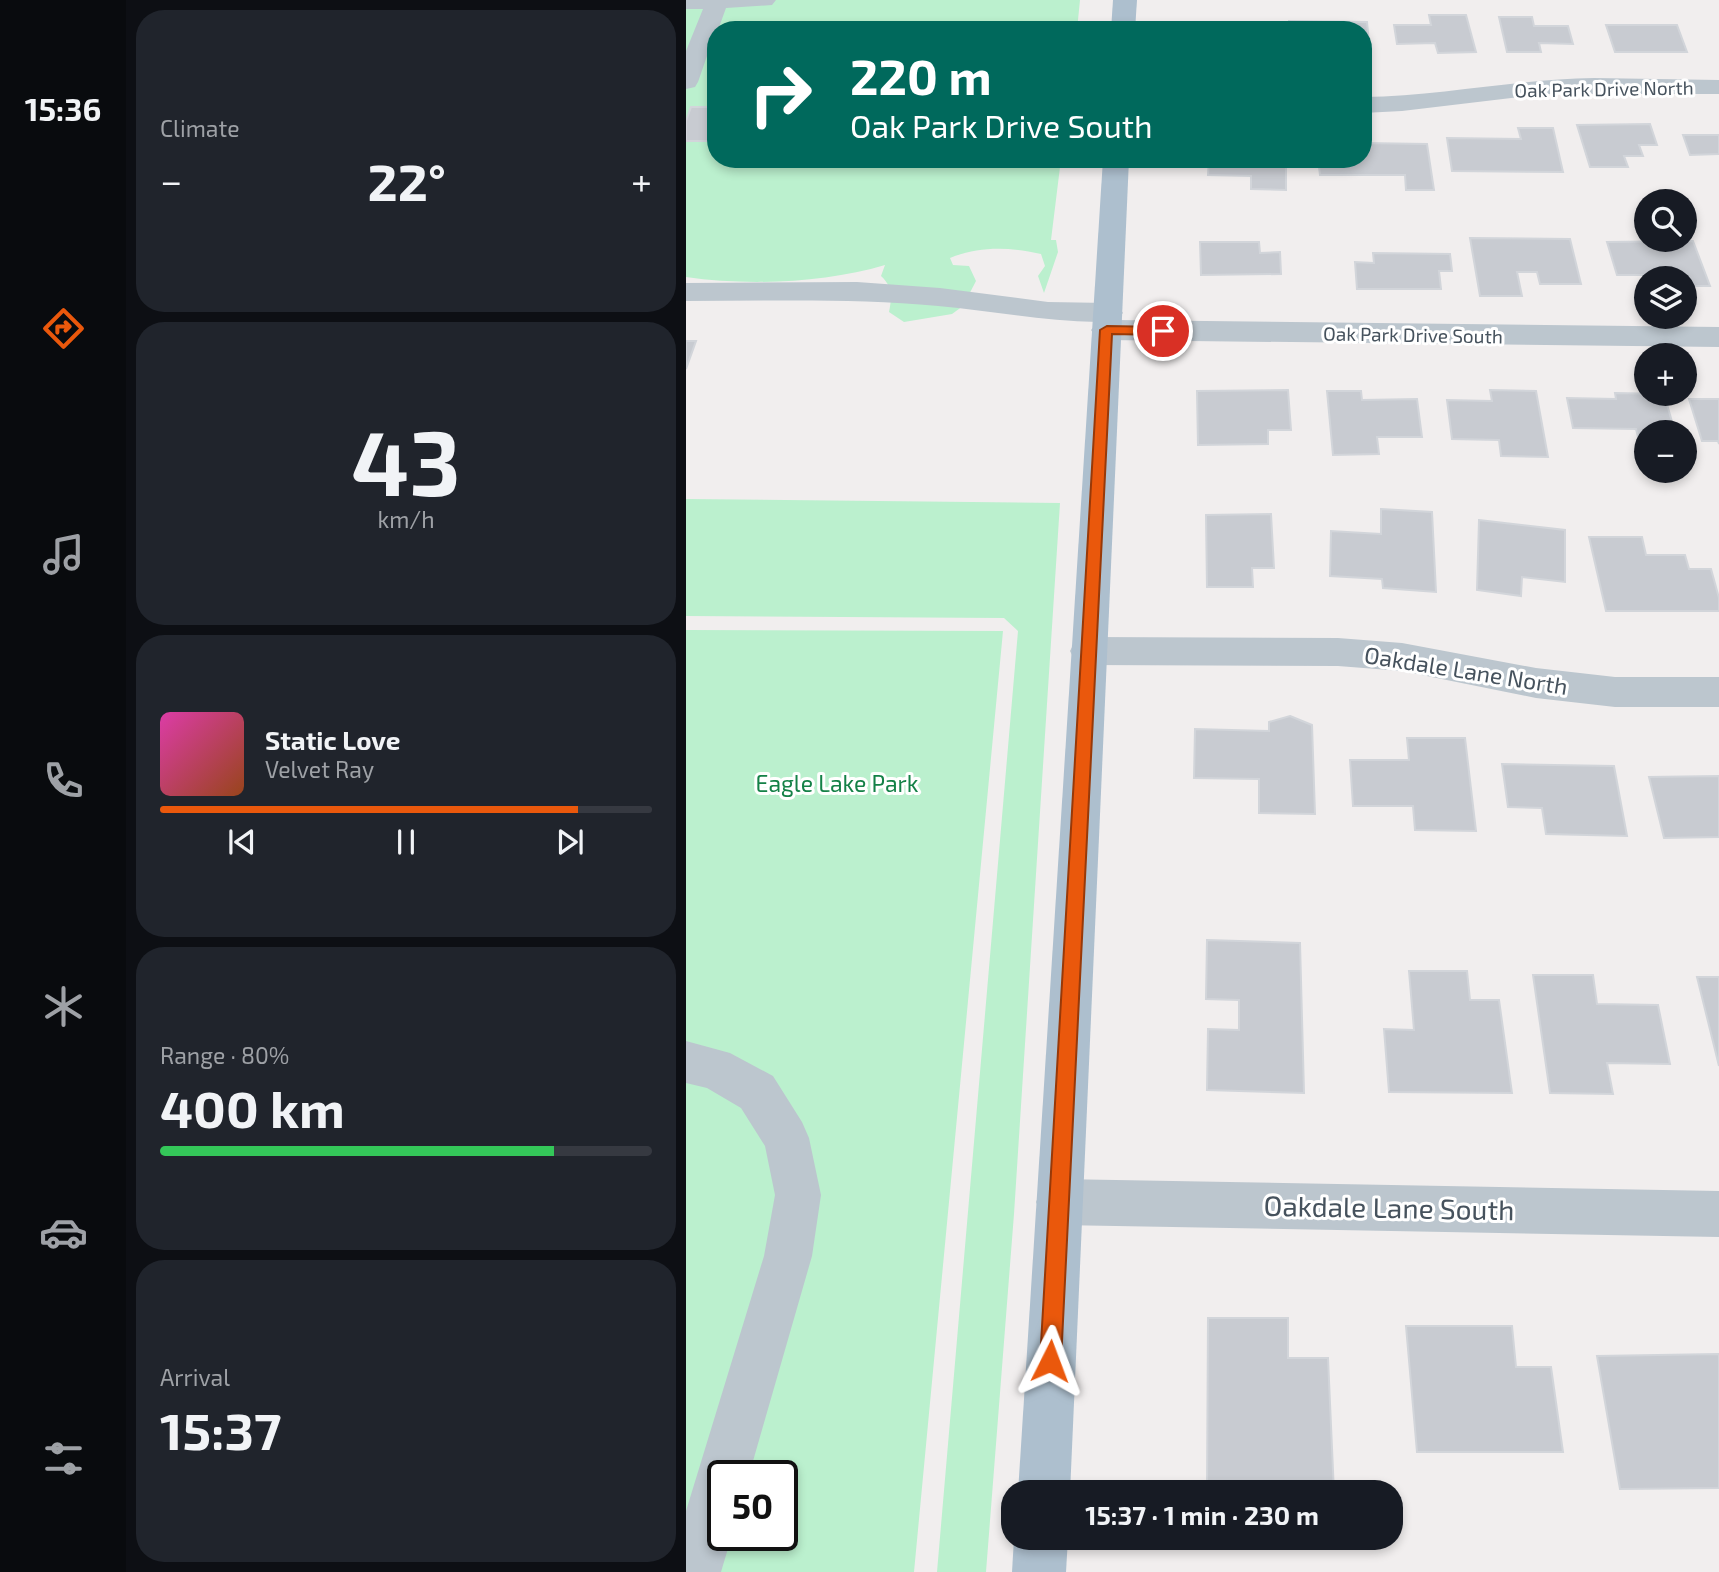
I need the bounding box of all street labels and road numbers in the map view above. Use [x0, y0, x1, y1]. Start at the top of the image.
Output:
street label: Oak Park Drive North [1514, 75, 1694, 102]
street label: Oak Park Drive South [1323, 321, 1503, 348]
street label: Oakdale Lane North [1363, 640, 1570, 700]
street label: Oakdale Lane South [1263, 1188, 1515, 1226]

